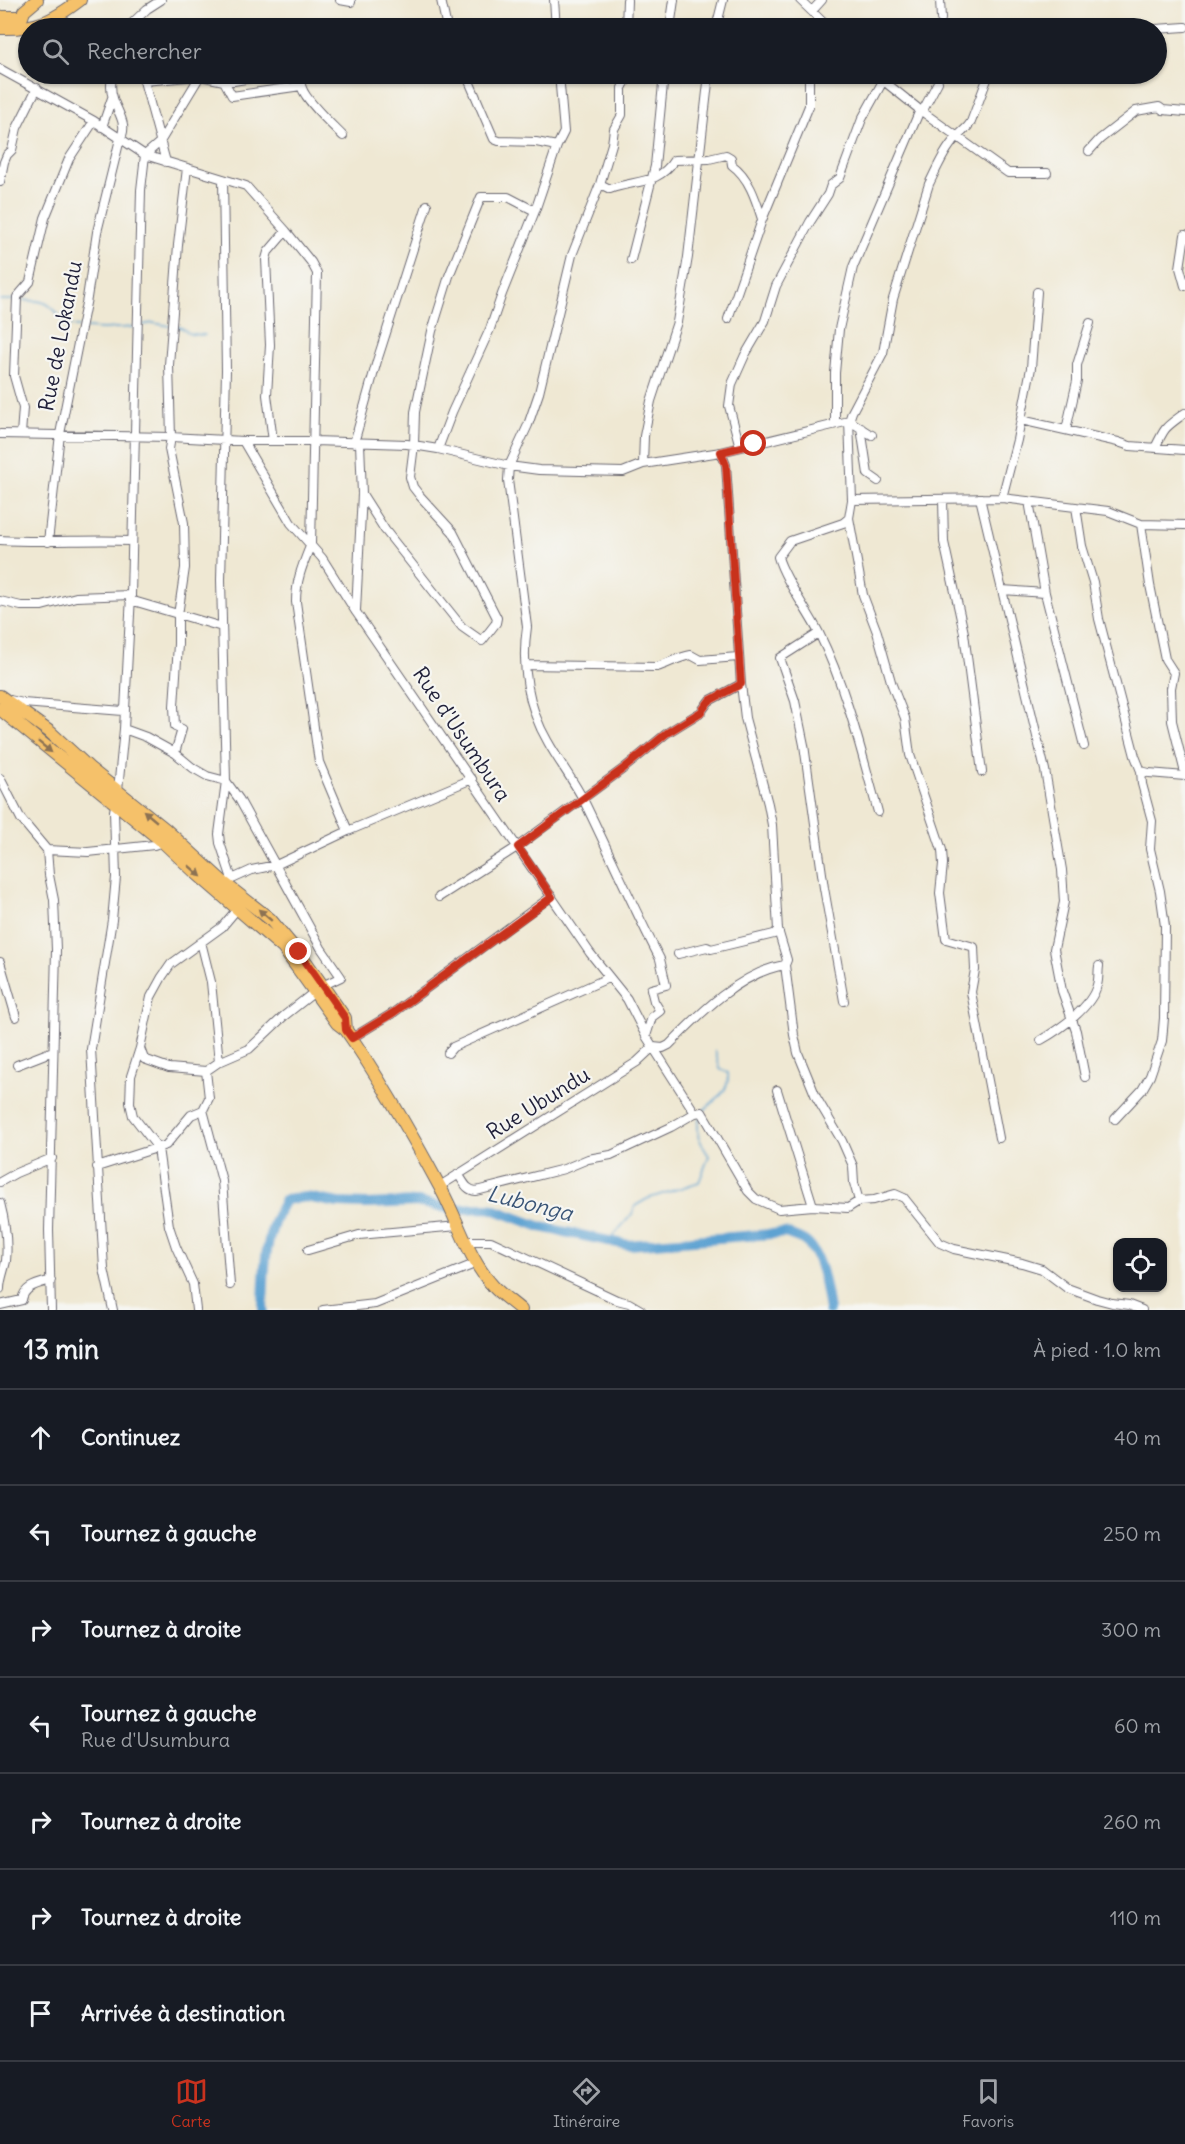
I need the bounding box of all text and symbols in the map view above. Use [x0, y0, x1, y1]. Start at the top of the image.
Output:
search box [18, 18, 1167, 84]
icon: search [39, 35, 72, 68]
text: Rechercher [87, 37, 202, 65]
street label: Rue de Lokandu [32, 259, 88, 413]
route start [740, 430, 766, 456]
street label: Rue d'Usumbura [407, 662, 517, 806]
one-way arrow [37, 740, 52, 753]
one-way arrow [142, 810, 157, 823]
one-way arrow [187, 864, 202, 877]
one-way arrow [258, 909, 273, 922]
route end [285, 938, 311, 964]
street label: Rue Ubundu [481, 1061, 595, 1145]
water label: Lubonga [485, 1179, 577, 1227]
map controls [1113, 1238, 1167, 1292]
button: locate [1113, 1238, 1167, 1292]
text: 13 min [24, 1333, 99, 1366]
text: À pied · 1.0 km [1033, 1337, 1161, 1362]
icon: ahead [24, 1421, 57, 1454]
text: Continuez [81, 1423, 180, 1451]
text: 40 m [1114, 1425, 1161, 1450]
icon: left [24, 1517, 57, 1550]
text: Tournez à gauche [81, 1519, 257, 1547]
text: 250 m [1103, 1521, 1161, 1546]
icon: right [24, 1613, 57, 1646]
text: Tournez à droite [81, 1615, 241, 1643]
text: 300 m [1101, 1617, 1161, 1642]
text: Tournez à gauche [81, 1699, 257, 1727]
icon: left [24, 1709, 57, 1742]
text: 60 m [1114, 1713, 1161, 1738]
text: Rue d'Usumbura [81, 1727, 230, 1752]
icon: right [24, 1805, 57, 1838]
text: Tournez à droite [81, 1807, 241, 1835]
text: 260 m [1103, 1809, 1161, 1834]
icon: right [24, 1901, 57, 1934]
text: Tournez à droite [81, 1903, 241, 1931]
text: 110 m [1110, 1905, 1161, 1930]
icon: arrive [24, 1997, 57, 2030]
text: Arrivée à destination [81, 1999, 285, 2027]
tab: Carte [171, 2075, 211, 2131]
tab: Itinéraire [553, 2075, 620, 2131]
tab: Favoris [962, 2075, 1014, 2131]

